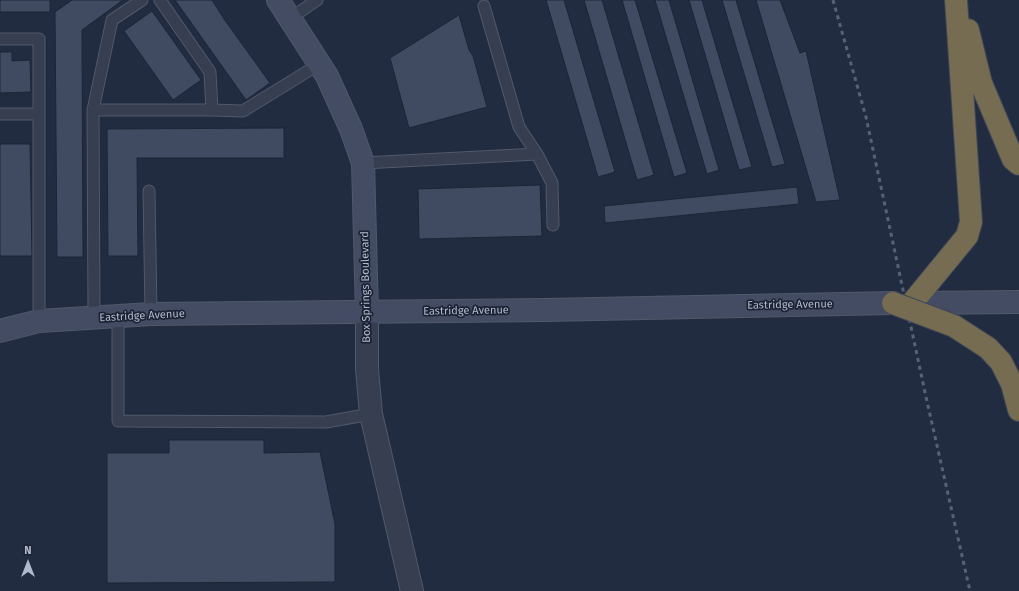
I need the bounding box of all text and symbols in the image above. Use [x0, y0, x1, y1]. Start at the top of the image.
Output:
street label: Box Springs Boulevard [358, 231, 374, 343]
street label: Eastridge Avenue [747, 298, 833, 312]
street label: Eastridge Avenue [423, 304, 509, 318]
street label: Eastridge Avenue [99, 307, 185, 325]
north arrow [8, 543, 48, 583]
text: N [24, 544, 32, 557]

